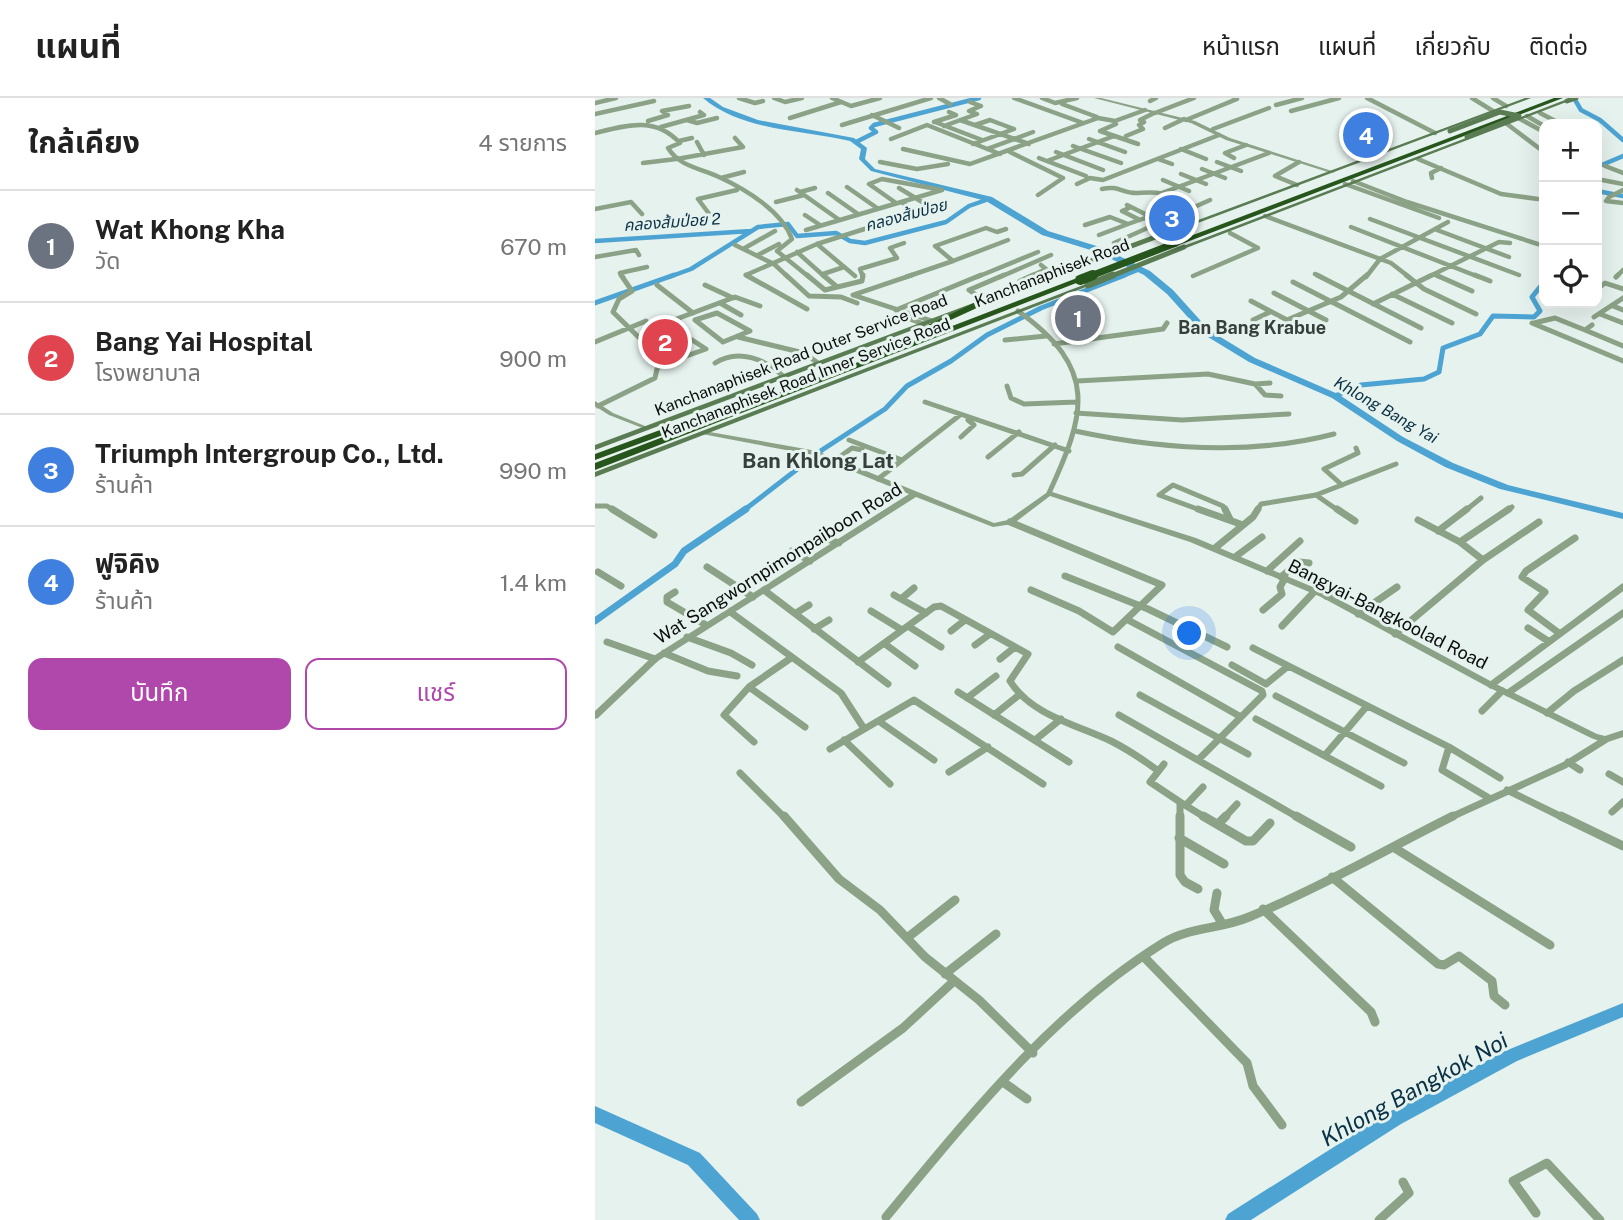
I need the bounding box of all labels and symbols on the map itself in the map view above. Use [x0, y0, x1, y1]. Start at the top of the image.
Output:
pin: 4 [1343, 109, 1389, 161]
pin: 3 [1149, 192, 1195, 244]
water label: คลองส้มป่อย [863, 195, 951, 235]
water label: คลองส้มป่อย 2 [623, 209, 722, 235]
street label: Kanchanaphisek Road [972, 235, 1132, 311]
street label: Kanchanaphisek Road Outer Service Road [652, 290, 950, 420]
pin: 1 [1055, 292, 1101, 344]
street label: Kanchanaphisek Road Inner Service Road [659, 314, 953, 442]
pin: 2 [642, 316, 688, 368]
district label: Ban Bang Krabue [1178, 317, 1326, 338]
water label: Khlong Bang Yai [1331, 373, 1441, 447]
district label: Ban Khlong Lat [742, 448, 894, 473]
street label: Wat Sangwornpimonpaiboon Road [651, 478, 905, 648]
street label: Bangyai-Bangkoolad Road [1285, 554, 1491, 674]
your location [1172, 616, 1206, 650]
water label: Khlong Bangkok Noi [1316, 1026, 1513, 1152]

